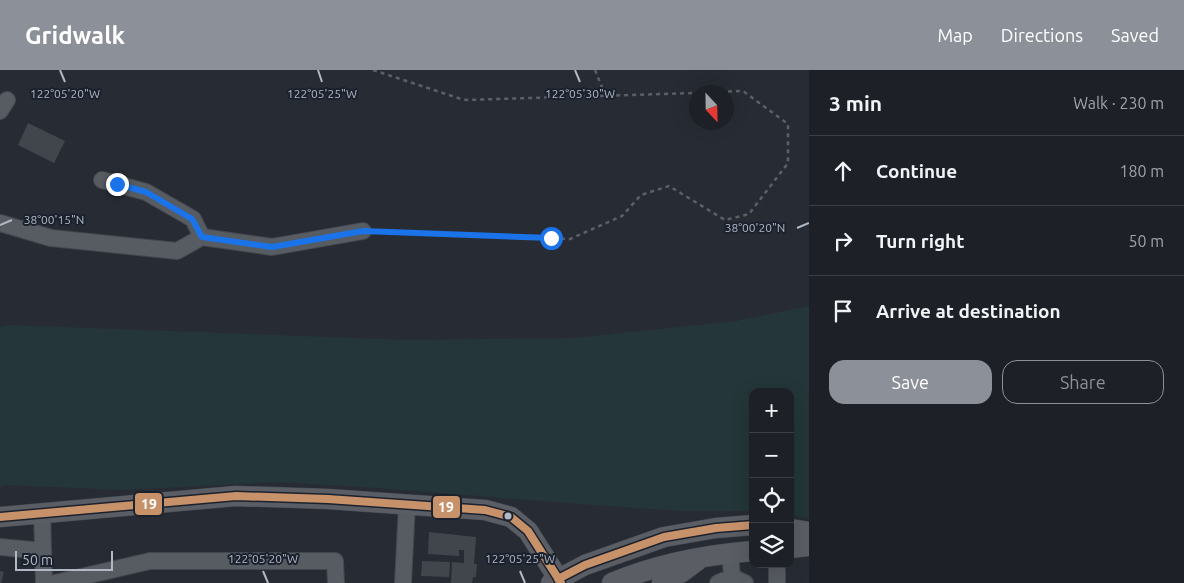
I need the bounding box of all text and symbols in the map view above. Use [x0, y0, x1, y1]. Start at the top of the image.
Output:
text: Gridwalk [25, 22, 125, 49]
text: Map [937, 25, 973, 45]
text: Directions [1001, 25, 1083, 45]
text: Saved [1111, 25, 1159, 45]
north arrow [689, 85, 734, 130]
text: 122°05'20"W [30, 87, 100, 100]
text: 122°05'25"W [287, 87, 357, 100]
text: 122°05'30"W [545, 87, 615, 100]
text: 3 min [829, 91, 882, 115]
text: Walk · 230 m [1073, 94, 1164, 112]
icon: ahead [829, 157, 857, 185]
text: Continue [876, 160, 957, 182]
text: 180 m [1119, 162, 1164, 180]
route end [106, 173, 129, 196]
text: 38°00'15"N [24, 213, 84, 226]
text: 38°00'20"N [725, 221, 785, 234]
route start [540, 227, 563, 250]
icon: right [829, 227, 857, 255]
text: Turn right [876, 230, 964, 252]
text: 50 m [1128, 232, 1164, 250]
icon: arrive [829, 297, 857, 325]
text: Arrive at destination [876, 300, 1061, 322]
button: Save [829, 360, 992, 404]
button: Share [1002, 360, 1164, 404]
map controls [749, 388, 794, 568]
button: + [749, 388, 794, 433]
button: − [749, 433, 794, 478]
button: locate [749, 478, 794, 523]
line badge: 19 [134, 492, 163, 516]
line badge: 19 [432, 495, 461, 519]
text: 19 [141, 496, 157, 512]
text: 19 [438, 499, 454, 515]
unlabelled marker [503, 511, 513, 521]
button: layers [749, 523, 794, 568]
scale bar [15, 548, 112, 571]
text: 50 m [22, 552, 53, 568]
text: 122°05'20"W [228, 552, 298, 565]
text: 122°05'25"W [485, 552, 555, 565]

